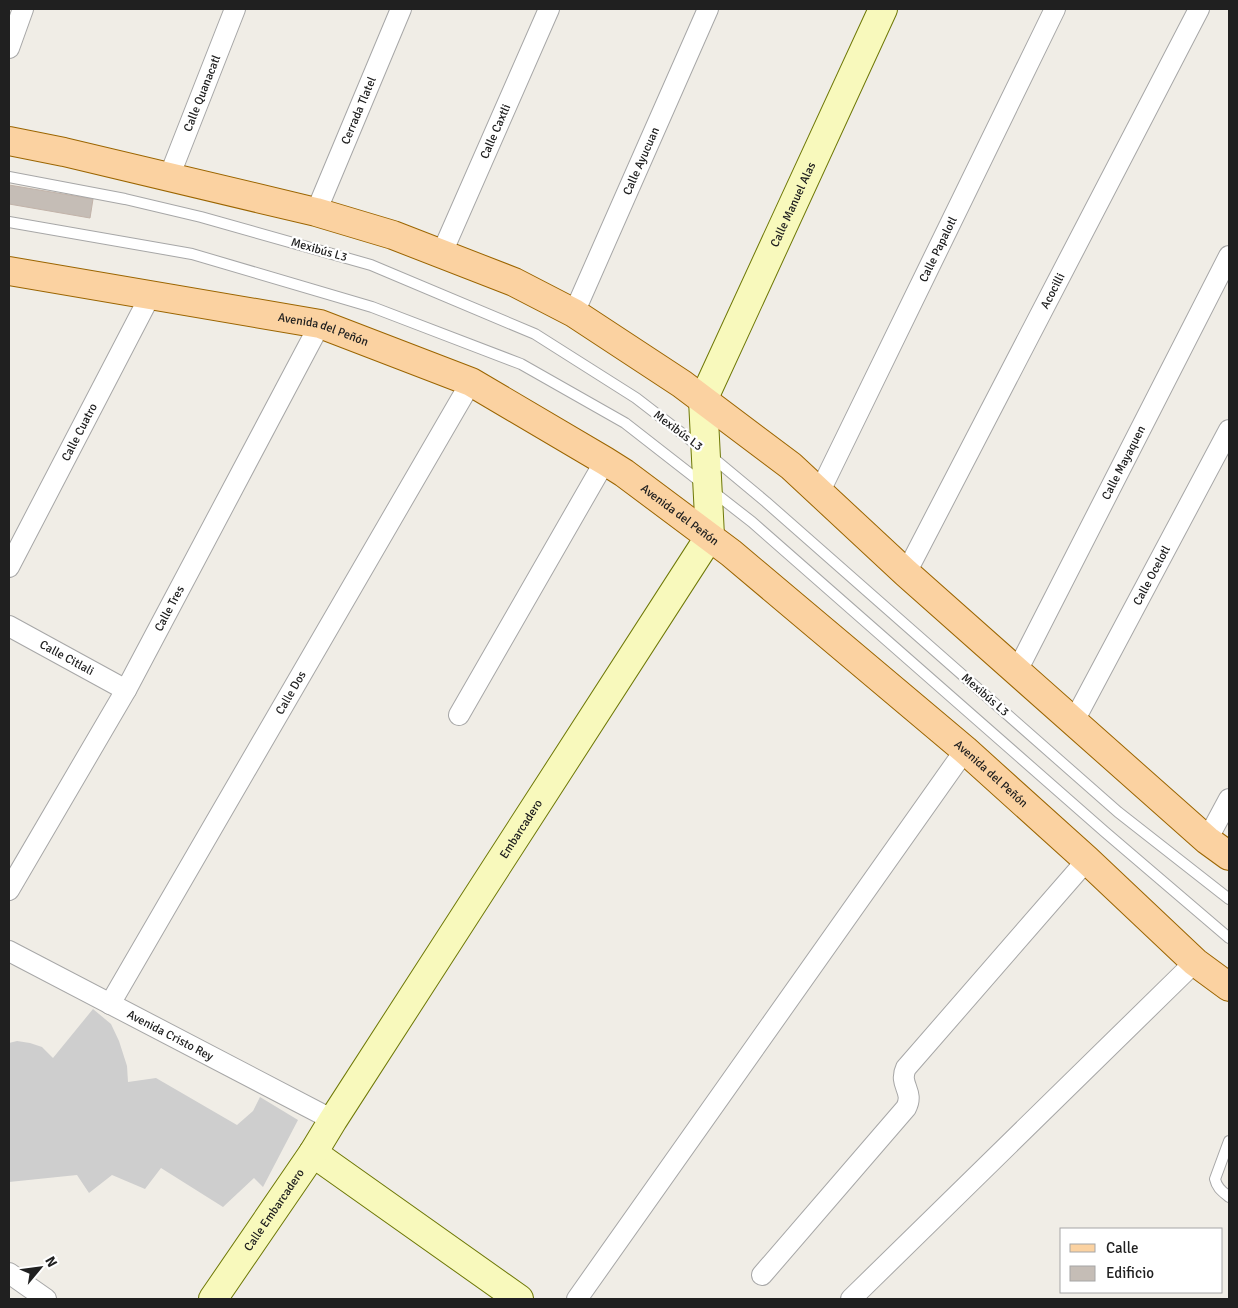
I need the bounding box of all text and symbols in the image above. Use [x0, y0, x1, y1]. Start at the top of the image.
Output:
street label: Calle Quanacatl [180, 52, 224, 134]
street label: Cerrada Tlatel [338, 74, 380, 147]
street label: Calle Caxtli [477, 102, 514, 161]
street label: Calle Ayucuan [619, 125, 663, 198]
street label: Calle Manuel Alas [767, 160, 819, 249]
street label: Calle Papalotl [916, 214, 960, 284]
street label: Mexibús L3 [289, 235, 349, 265]
street label: Acocilli [1037, 270, 1068, 311]
street label: Avenida del Peñón [277, 309, 371, 349]
street label: Calle Cuatro [58, 401, 100, 464]
street label: Mexibús L3 [650, 408, 706, 454]
street label: Calle Mayaquen [1098, 423, 1149, 502]
street label: Avenida del Peñón [638, 481, 722, 549]
street label: Calle Ocelotl [1130, 543, 1174, 608]
street label: Calle Tres [151, 583, 187, 634]
street label: Calle Citlali [37, 637, 97, 679]
street label: Calle Dos [272, 668, 309, 717]
street label: Mexibús L3 [958, 670, 1012, 720]
street label: Avenida del Peñón [951, 737, 1031, 811]
street label: Embarcadero [496, 796, 546, 861]
street label: Avenida Cristo Rey [125, 1006, 216, 1064]
street label: Calle Embarcadero [241, 1166, 307, 1254]
legend [1060, 1228, 1223, 1293]
text: Calle [1106, 1239, 1139, 1257]
north arrow [15, 1243, 65, 1293]
text: N [41, 1254, 61, 1270]
text: Edificio [1106, 1264, 1154, 1282]

